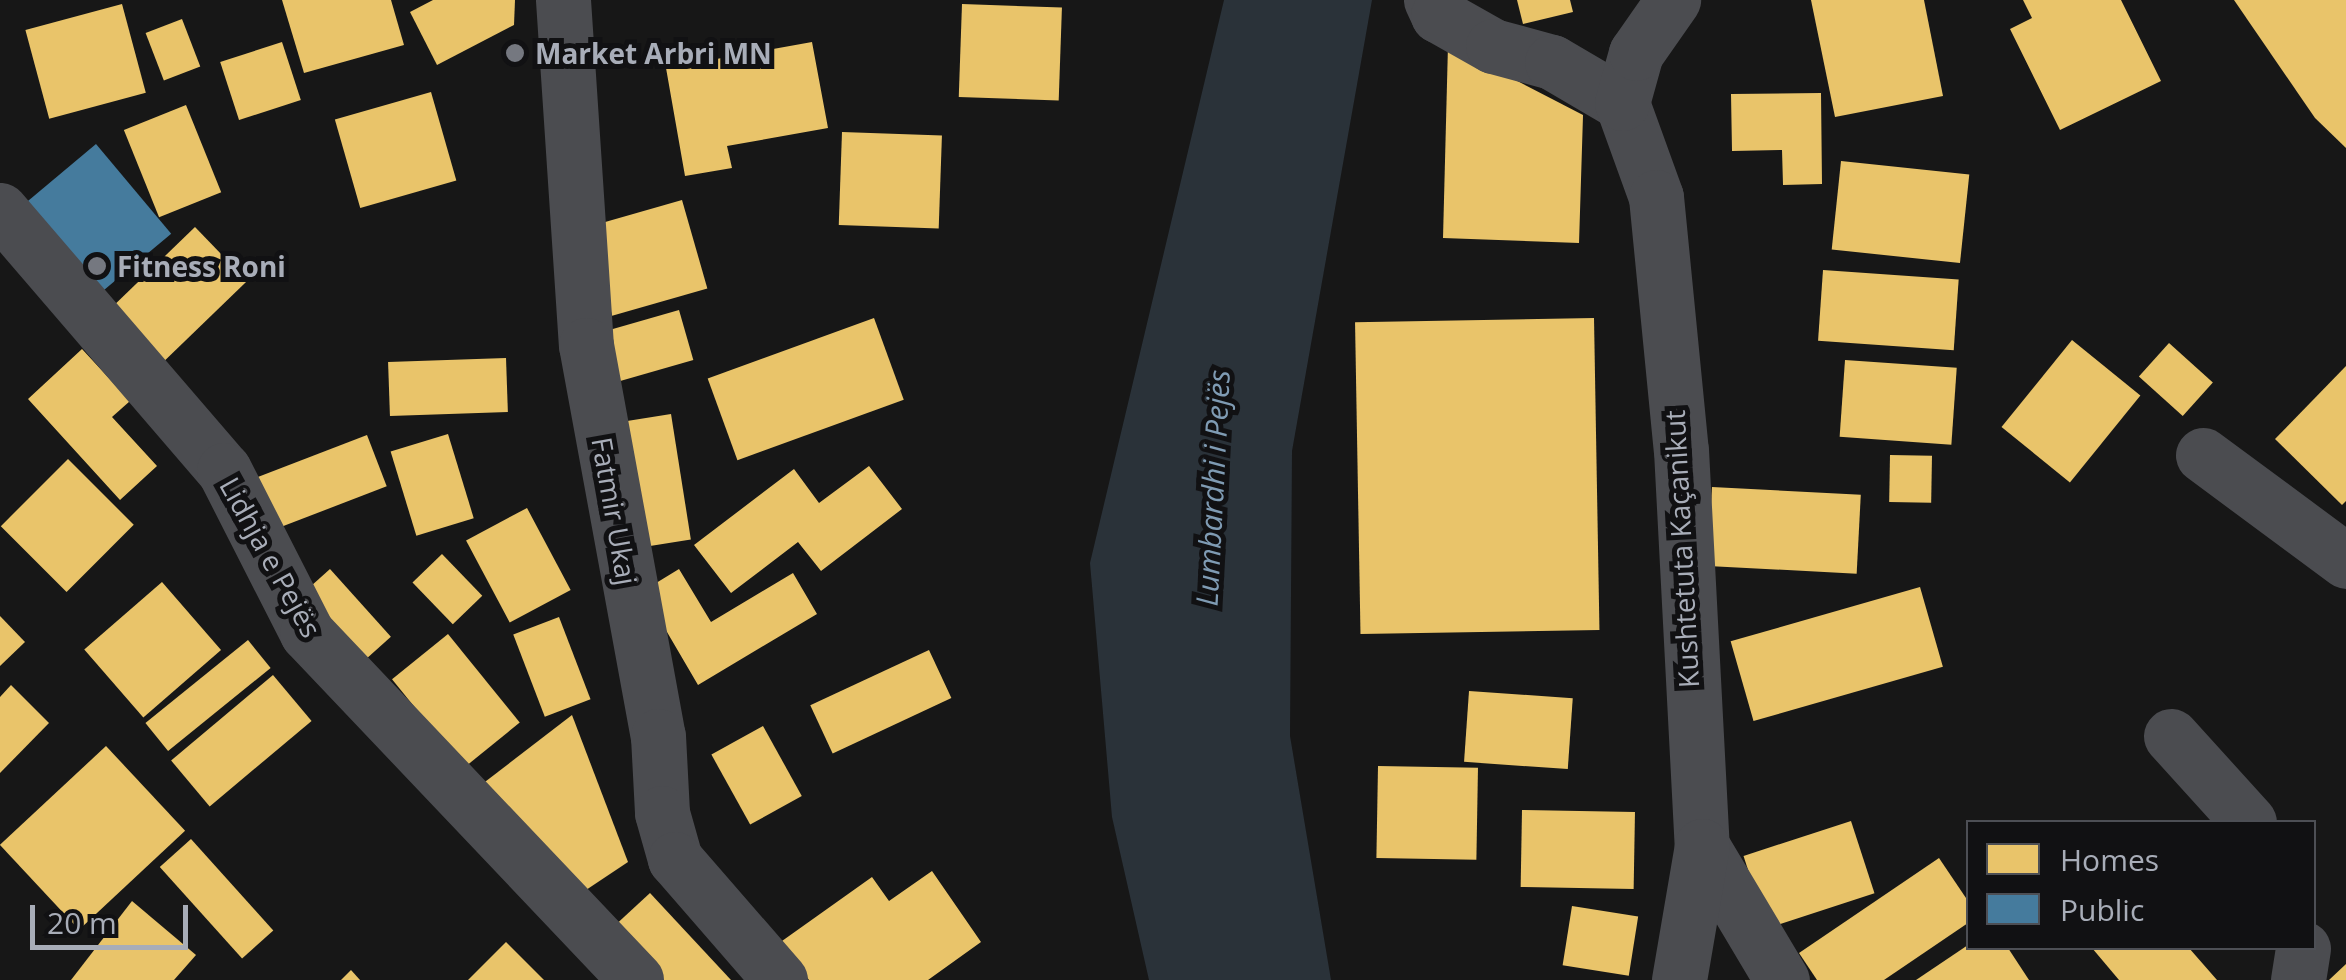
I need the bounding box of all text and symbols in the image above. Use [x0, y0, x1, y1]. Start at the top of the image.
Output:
place label: Market Arbri MN [535, 36, 772, 70]
marker: Market Arbri MN [504, 42, 526, 64]
place label: Fitness Roni [117, 249, 286, 283]
marker: Fitness Roni [86, 255, 108, 277]
water label: Lumbardhi i Pejës [1189, 369, 1237, 607]
street label: Kushtetuta Kaçanikut [1657, 409, 1705, 689]
street label: Fatmir Ukaj [585, 434, 645, 588]
street label: Lidhja e Pejës [213, 471, 329, 643]
legend [1966, 820, 2316, 950]
text: Homes [2060, 839, 2159, 880]
scale bar [35, 885, 192, 947]
text: Public [2060, 889, 2144, 930]
text: 20 m [47, 902, 117, 943]

